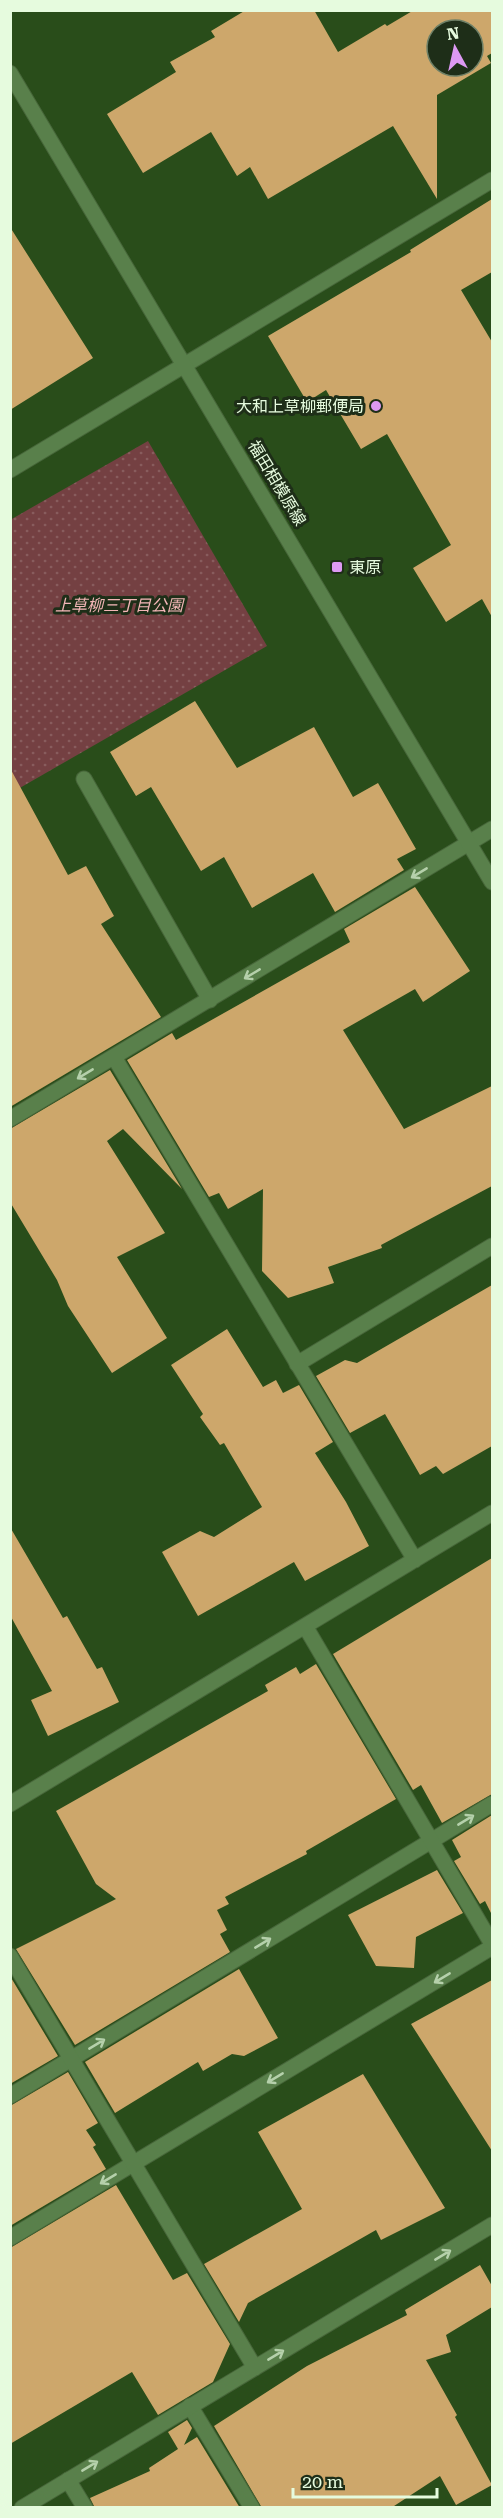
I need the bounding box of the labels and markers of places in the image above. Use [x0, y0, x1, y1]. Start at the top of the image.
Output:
place label: 大和上草柳郵便局 [236, 397, 364, 416]
marker: 大和上草柳郵便局 [369, 399, 383, 413]
place label: 東原 [349, 558, 381, 577]
marker: 東原 [330, 560, 344, 574]

